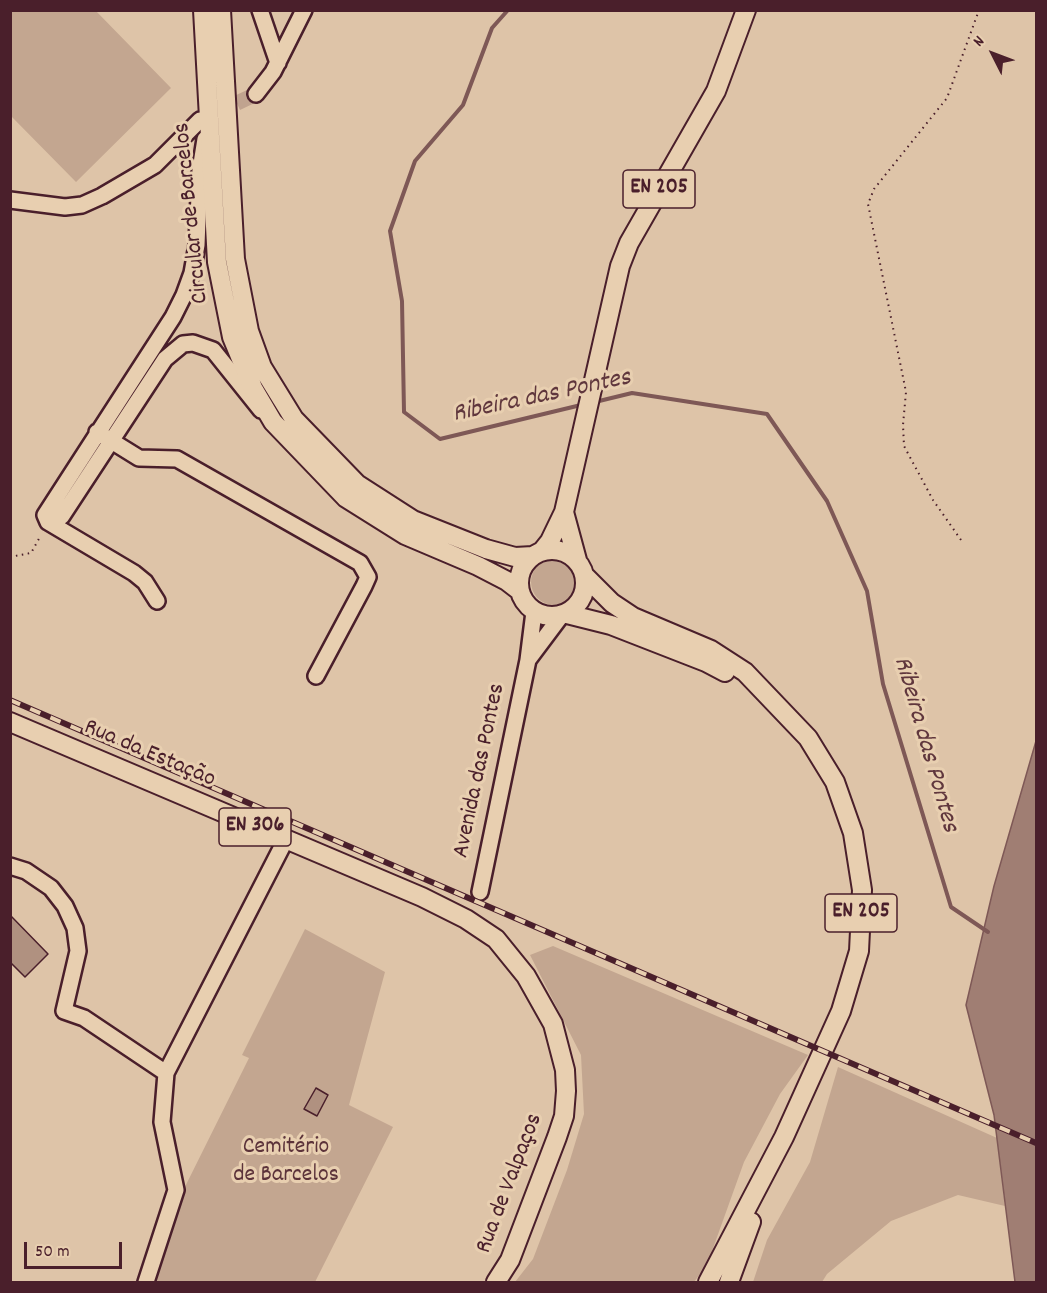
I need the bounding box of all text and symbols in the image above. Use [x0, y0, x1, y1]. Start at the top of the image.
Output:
north arrow [963, 24, 1023, 84]
text: N [968, 31, 990, 52]
street label: Circular de Barcelos [169, 121, 217, 305]
road number: EN 205 [623, 170, 695, 208]
water label: Ribeira das Pontes [450, 364, 634, 432]
water label: Ribeira das Pontes [884, 654, 964, 836]
street label: Avenida das Pontes [448, 681, 514, 861]
street label: Rua da Estação [79, 714, 219, 796]
road number: EN 306 [219, 808, 291, 846]
road number: EN 205 [825, 894, 897, 932]
street label: Rua de Valpaços [471, 1110, 551, 1258]
park label: Cemitério de Barcelos [233, 1135, 339, 1191]
scale bar [27, 1230, 124, 1268]
text: 50 m [35, 1240, 70, 1265]

